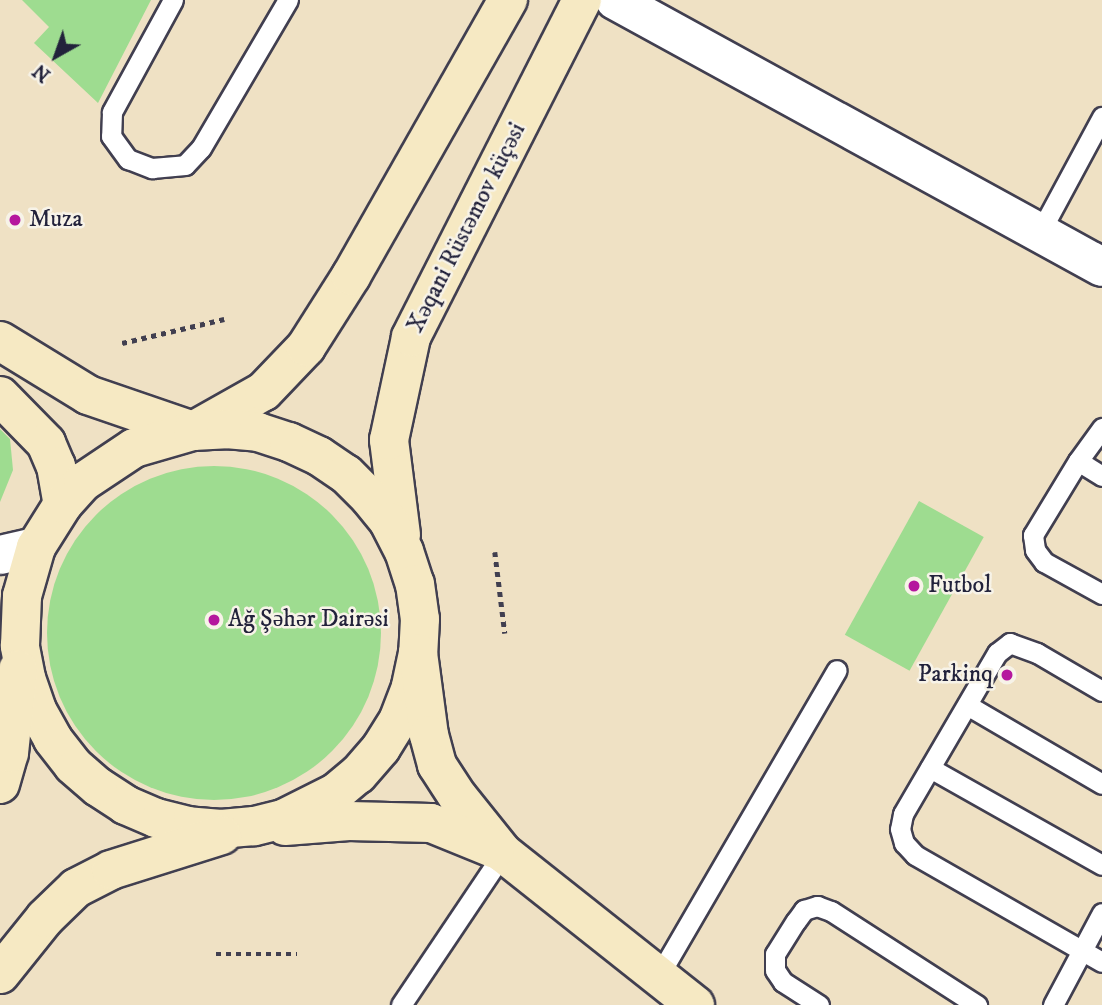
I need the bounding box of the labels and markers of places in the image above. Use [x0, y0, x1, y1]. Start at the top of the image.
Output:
place label: Muza [29, 206, 83, 234]
marker: Muza [7, 212, 23, 228]
place label: Futbol [928, 572, 991, 600]
marker: Futbol [906, 578, 922, 594]
place label: Ağ Şəhər Dairəsi [228, 606, 389, 634]
marker: Ağ Şəhər Dairəsi [206, 612, 222, 628]
place label: Parkinq [918, 661, 993, 689]
marker: Parkinq [999, 667, 1015, 683]

